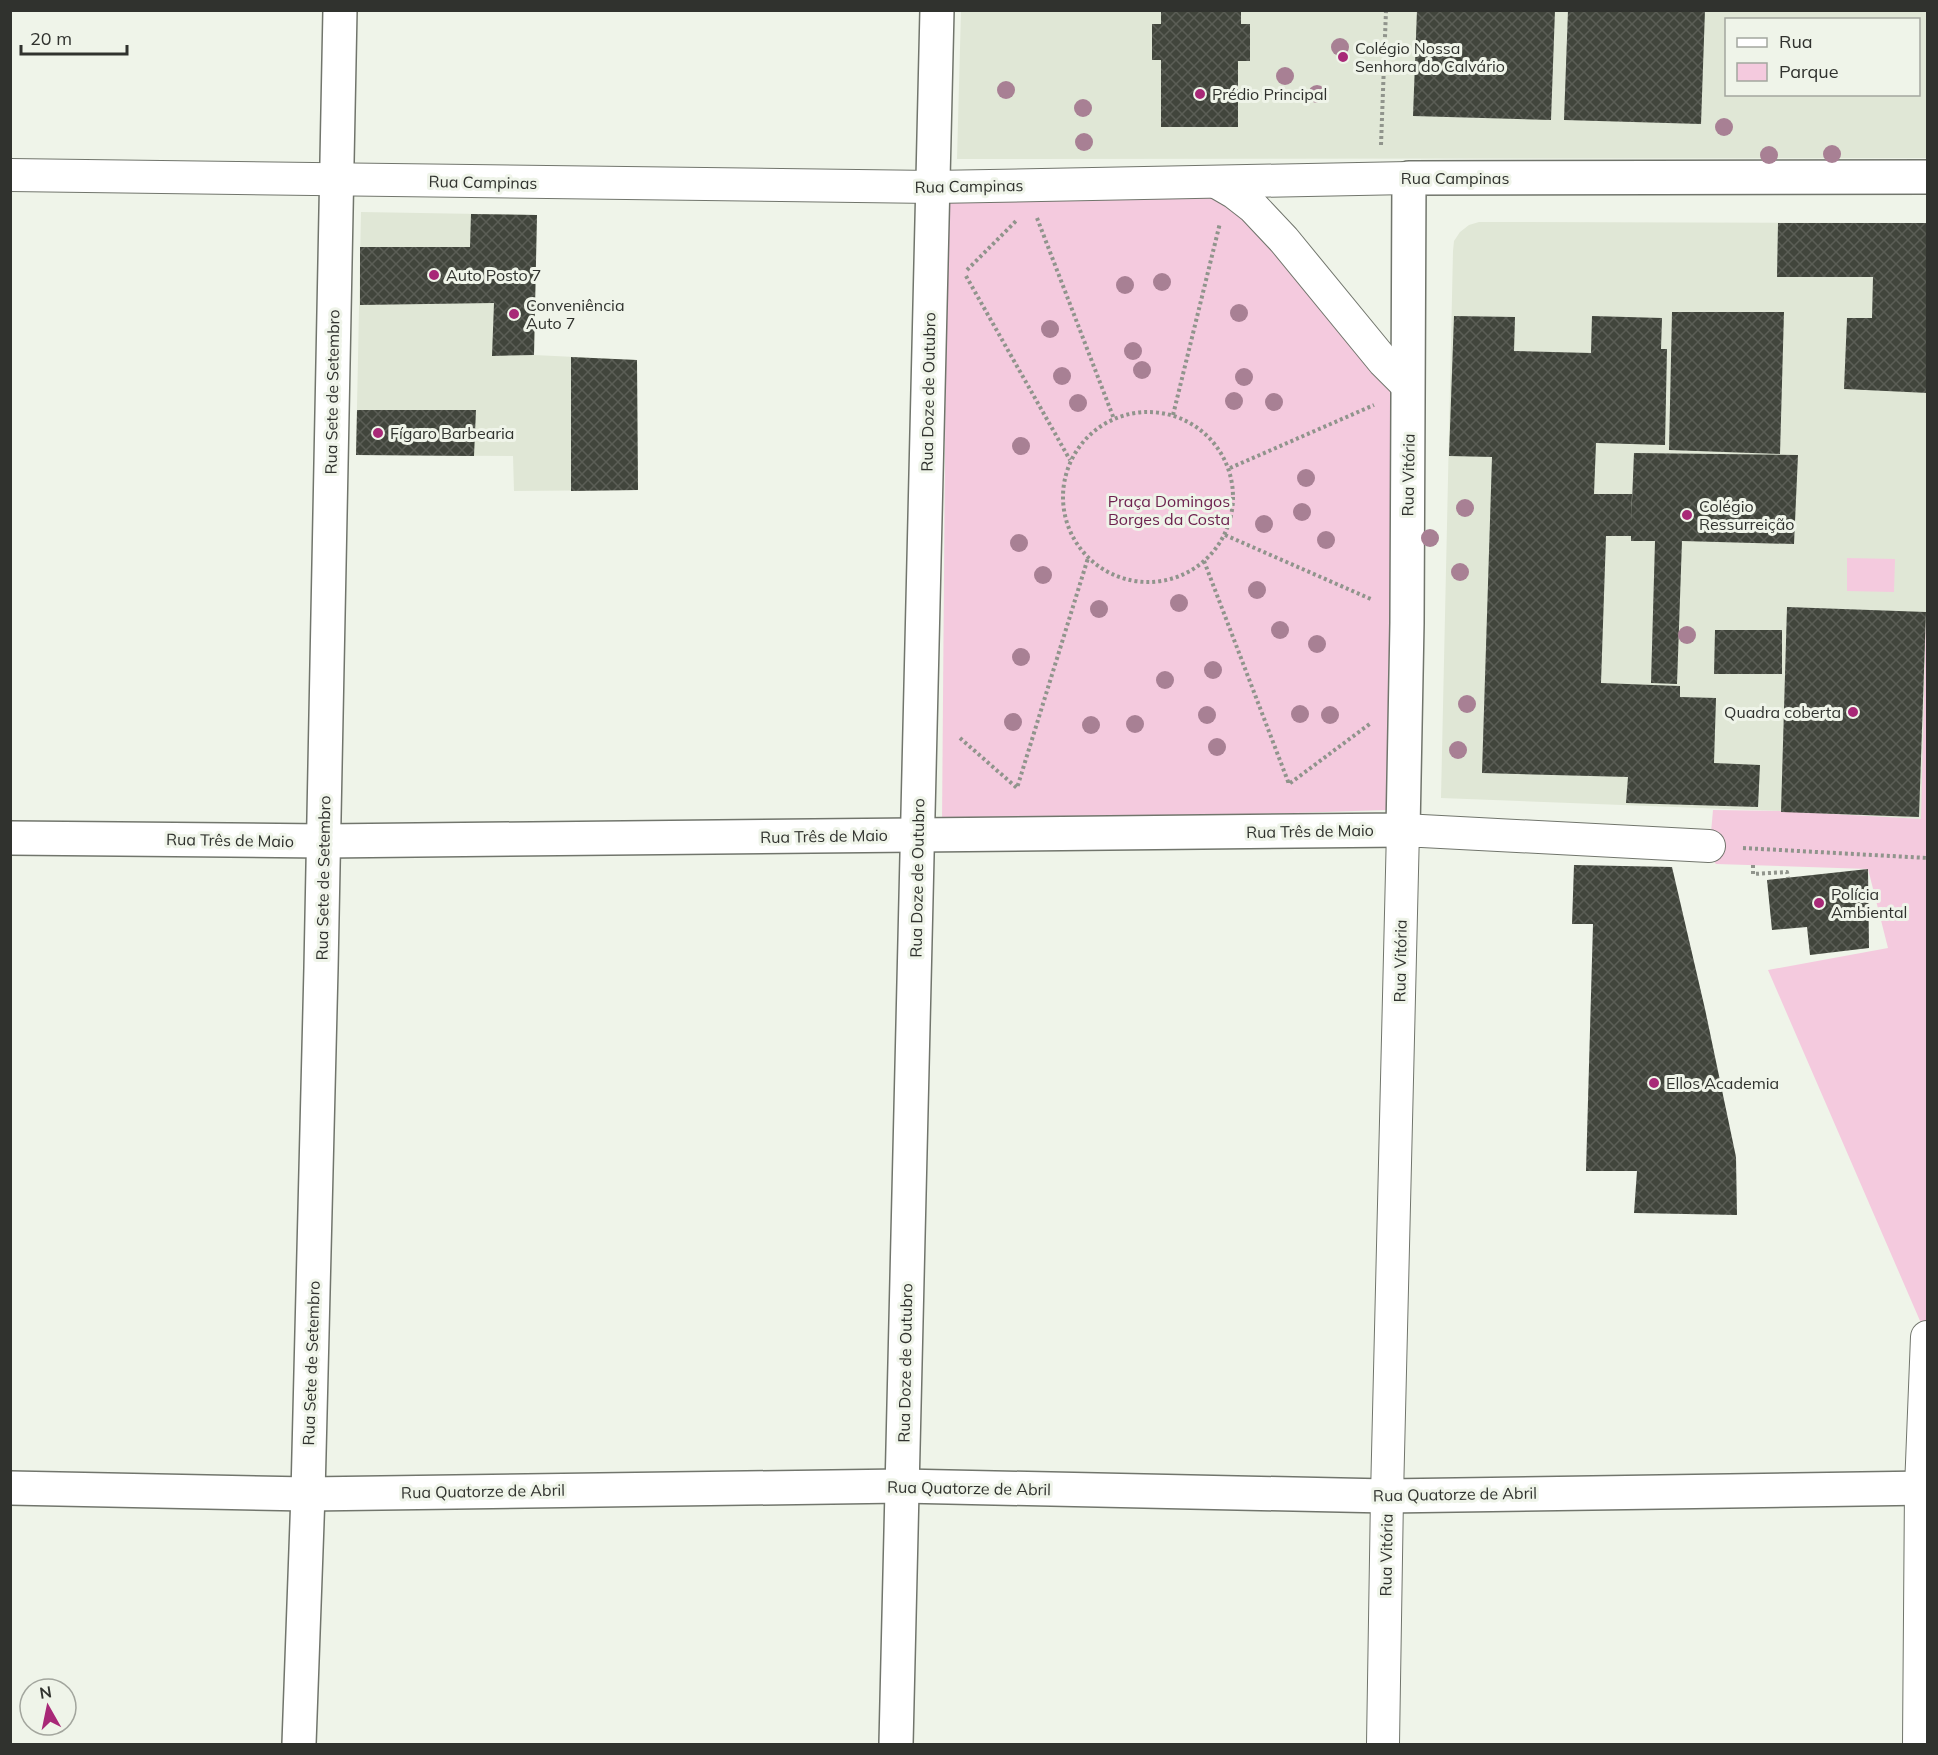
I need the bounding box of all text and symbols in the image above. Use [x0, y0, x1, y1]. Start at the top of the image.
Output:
scale bar [21, 18, 128, 56]
legend [1725, 18, 1920, 96]
text: 20 m [30, 27, 72, 50]
text: Rua [1779, 30, 1813, 53]
place label: Colégio Nossa Senhora do Calvário [1355, 38, 1505, 76]
marker: Colégio Nossa Senhora do Calvário [1336, 50, 1350, 64]
text: Parque [1779, 60, 1838, 83]
place label: Prédio Principal [1212, 84, 1327, 104]
marker: Prédio Principal [1193, 87, 1207, 101]
street label: Rua Campinas [1401, 168, 1509, 188]
street label: Rua Campinas [428, 171, 538, 193]
street label: Rua Campinas [914, 175, 1024, 197]
place label: Auto Posto 7 [446, 265, 541, 285]
marker: Auto Posto 7 [427, 268, 441, 282]
place label: Conveniência Auto 7 [526, 295, 625, 333]
marker: Conveniência Auto 7 [507, 307, 521, 321]
street label: Rua Sete de Setembro [321, 309, 343, 475]
street label: Rua Doze de Outubro [917, 312, 939, 472]
place label: Fígaro Barbearia [390, 423, 514, 443]
marker: Fígaro Barbearia [371, 426, 385, 440]
street label: Rua Vitória [1397, 433, 1419, 517]
park label: Praça Domingos Borges da Costa [1108, 491, 1230, 529]
place label: Colégio Ressurreição [1699, 496, 1794, 534]
marker: Colégio Ressurreição [1680, 508, 1694, 522]
place label: Quadra coberta [1724, 702, 1841, 722]
marker: Quadra coberta [1846, 705, 1860, 719]
street label: Rua Sete de Setembro [312, 795, 334, 961]
street label: Rua Doze de Outubro [906, 798, 928, 958]
street label: Rua Três de Maio [1246, 820, 1374, 842]
street label: Rua Três de Maio [760, 825, 888, 847]
street label: Rua Três de Maio [166, 829, 294, 851]
place label: Polícia Ambiental [1831, 884, 1907, 922]
marker: Polícia Ambiental [1812, 896, 1826, 910]
street label: Rua Vitória [1389, 919, 1411, 1003]
place label: Ellos Academia [1666, 1073, 1779, 1093]
marker: Ellos Academia [1647, 1076, 1661, 1090]
street label: Rua Sete de Setembro [298, 1280, 324, 1446]
street label: Rua Doze de Outubro [894, 1283, 916, 1443]
street label: Rua Quatorze de Abril [887, 1477, 1051, 1499]
street label: Rua Quatorze de Abril [401, 1480, 565, 1502]
street label: Rua Quatorze de Abril [1373, 1483, 1537, 1505]
street label: Rua Vitória [1375, 1513, 1397, 1597]
north arrow [18, 1677, 78, 1737]
text: N [38, 1681, 53, 1703]

